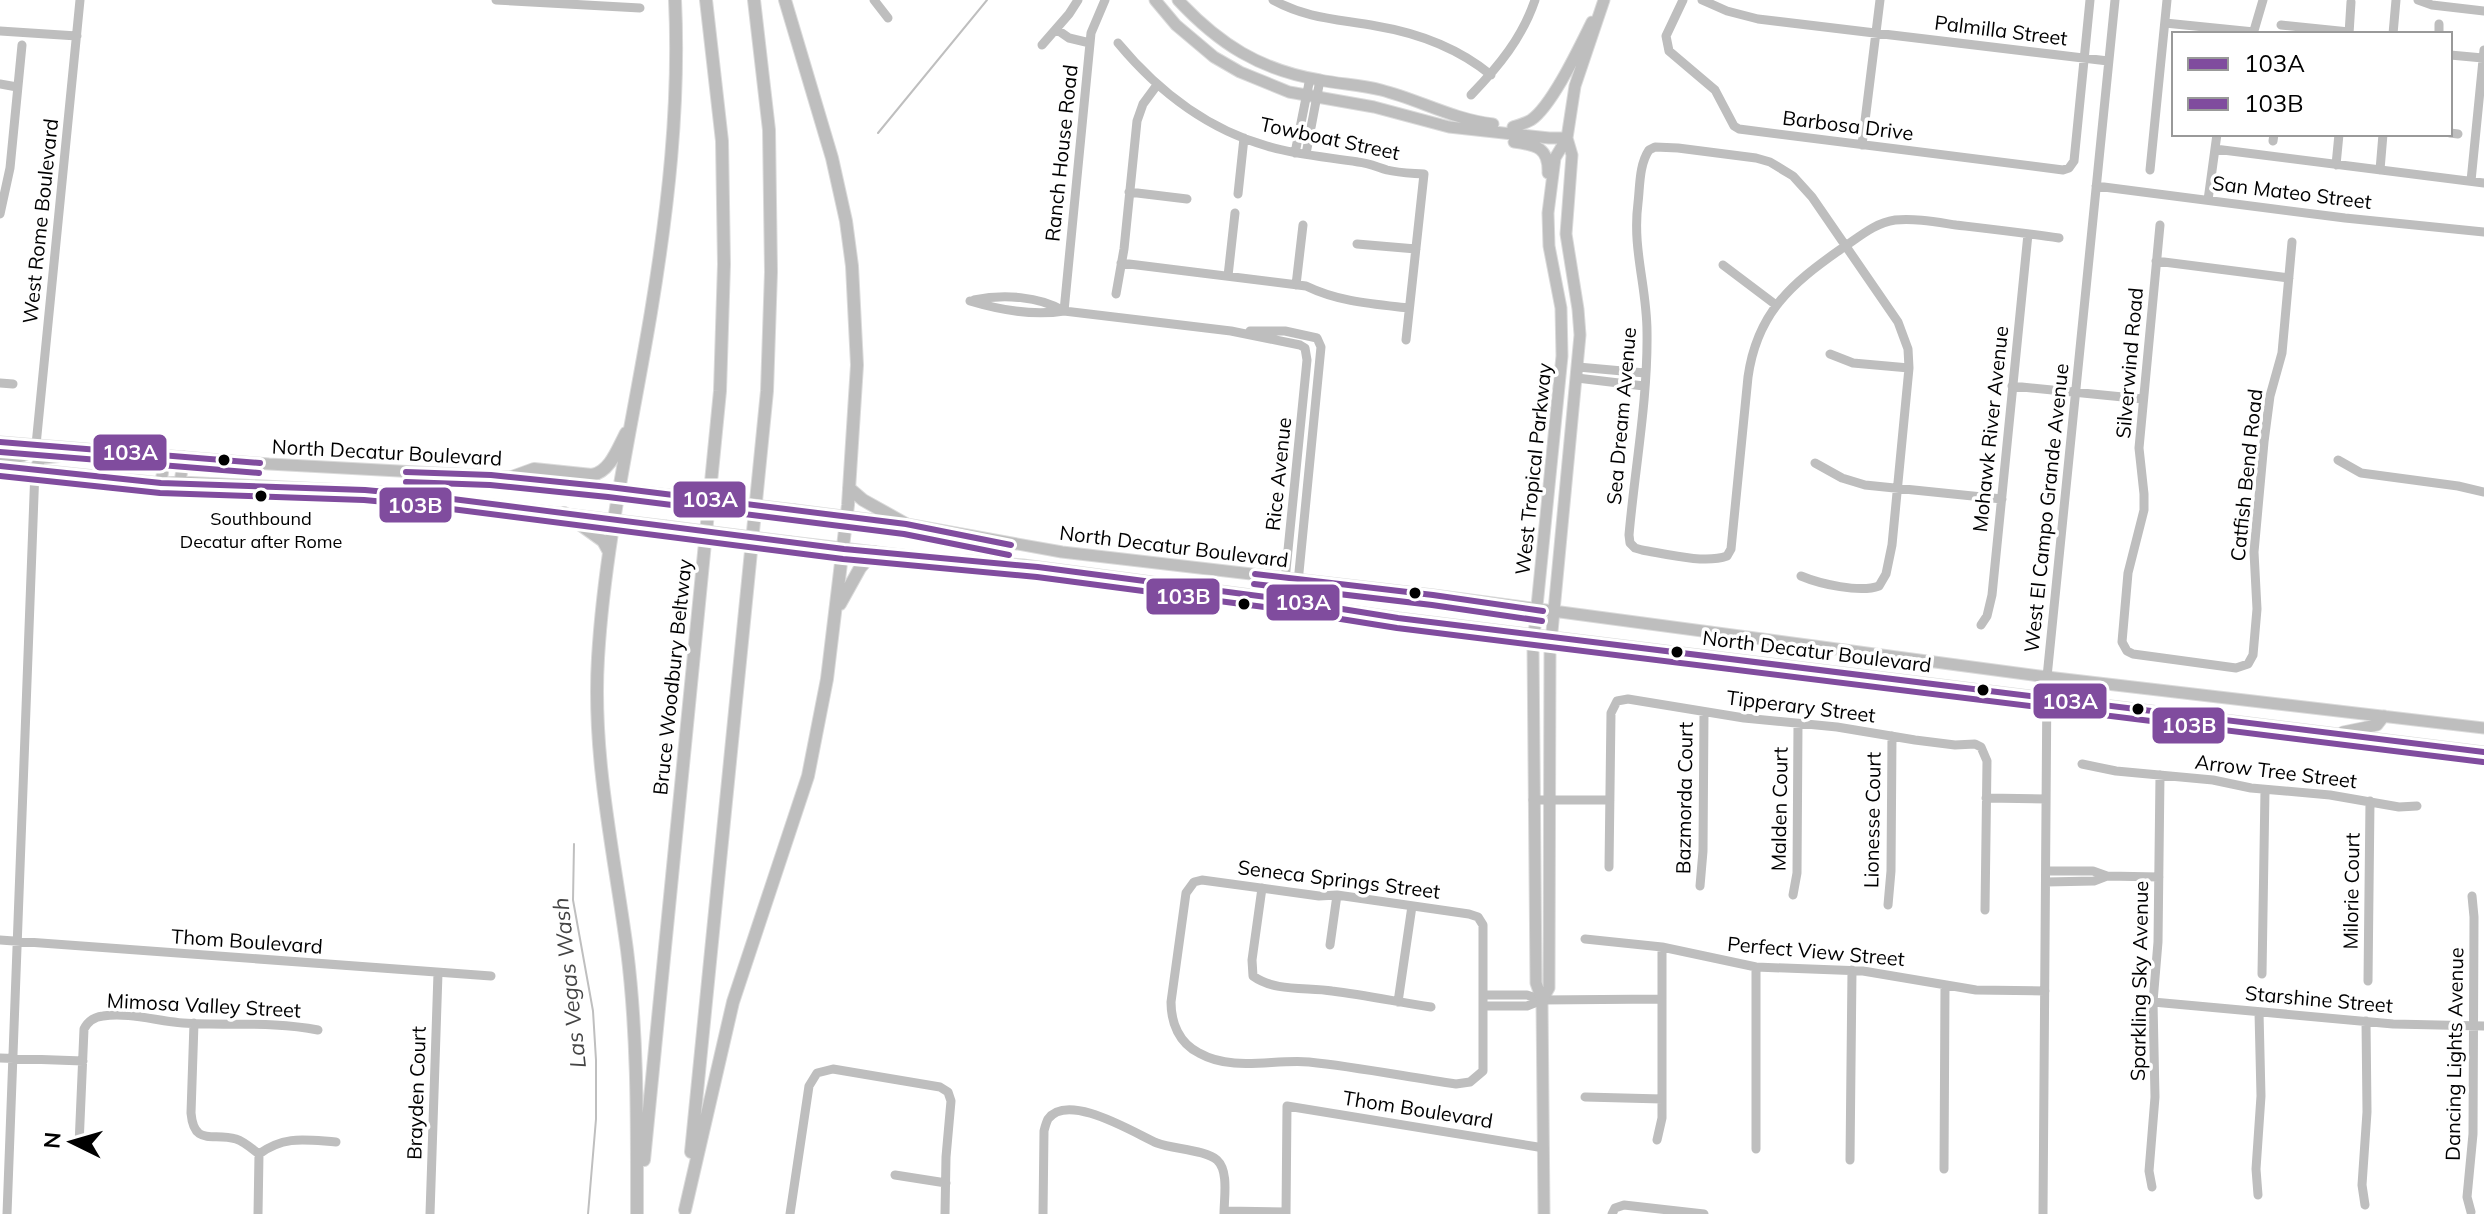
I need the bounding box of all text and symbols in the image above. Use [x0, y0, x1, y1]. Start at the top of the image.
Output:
street label: Palmilla Street [1933, 9, 2069, 51]
legend [2172, 32, 2452, 136]
text: 103A [2244, 48, 2305, 78]
street label: Ranch House Road [1039, 63, 1083, 243]
text: 103B [2244, 88, 2304, 118]
street label: Barbosa Drive [1781, 105, 1915, 145]
street label: Towboat Street [1258, 111, 1402, 165]
street label: West Rome Boulevard [17, 117, 63, 325]
street label: San Mateo Street [2211, 170, 2373, 214]
street label: Silverwind Road [2110, 287, 2148, 439]
street label: Mohawk River Avenue [1967, 325, 2013, 533]
street label: Sea Dream Avenue [1601, 326, 1641, 506]
street label: West Tropical Parkway [1509, 361, 1557, 576]
street label: West El Campo Grande Avenue [2018, 362, 2074, 654]
street label: Catfish Bend Road [2225, 388, 2267, 562]
street label: Rice Avenue [1260, 416, 1296, 532]
line badge: 103A [92, 433, 168, 472]
street label: North Decatur Boulevard [271, 433, 503, 471]
text: 103A [102, 438, 159, 466]
unlabelled marker [216, 452, 232, 468]
line badge: 103A [672, 480, 747, 519]
text: 103A [682, 485, 739, 513]
line badge: 103B [378, 486, 453, 524]
marker: Southbound Decatur after Rome [253, 488, 269, 504]
text: 103B [388, 491, 442, 519]
place label: Southbound Decatur after Rome [180, 507, 342, 553]
street label: North Decatur Boulevard [1058, 520, 1290, 572]
street label: Bruce Woodbury Beltway [647, 557, 697, 796]
line badge: 103B [1145, 577, 1221, 616]
text: 103B [1156, 582, 1210, 610]
line badge: 103A [1265, 583, 1341, 622]
unlabelled marker [1407, 585, 1423, 601]
text: 103A [1275, 588, 1332, 616]
unlabelled marker [1236, 596, 1252, 612]
street label: North Decatur Boulevard [1701, 625, 1933, 677]
unlabelled marker [1669, 644, 1685, 660]
unlabelled marker [1975, 682, 1991, 698]
line badge: 103A [2032, 682, 2108, 720]
street label: Tipperary Street [1725, 684, 1877, 728]
text: 103A [2042, 687, 2099, 715]
unlabelled marker [2130, 701, 2146, 717]
line badge: 103B [2151, 706, 2226, 745]
text: 103B [2162, 711, 2216, 739]
street label: Bazmorda Court [1670, 722, 1698, 874]
street label: Malden Court [1765, 747, 1793, 871]
street label: Arrow Tree Street [2194, 749, 2358, 793]
street label: Lionesse Court [1858, 752, 1886, 888]
street label: Milorie Court [2337, 832, 2365, 950]
street label: Seneca Springs Street [1236, 854, 1442, 904]
street label: Sparkling Sky Avenue [2125, 881, 2153, 1081]
water label: Las Vegas Wash [546, 896, 592, 1070]
street label: Thom Boulevard [171, 923, 323, 959]
street label: Perfect View Street [1726, 931, 1906, 971]
street label: Dancing Lights Avenue [2440, 947, 2468, 1161]
street label: Starshine Street [2244, 980, 2394, 1018]
street label: Mimosa Valley Street [106, 987, 302, 1023]
street label: Brayden Court [401, 1026, 431, 1160]
street label: Thom Boulevard [1341, 1085, 1495, 1133]
north arrow [32, 1102, 112, 1182]
text: N [37, 1131, 67, 1150]

